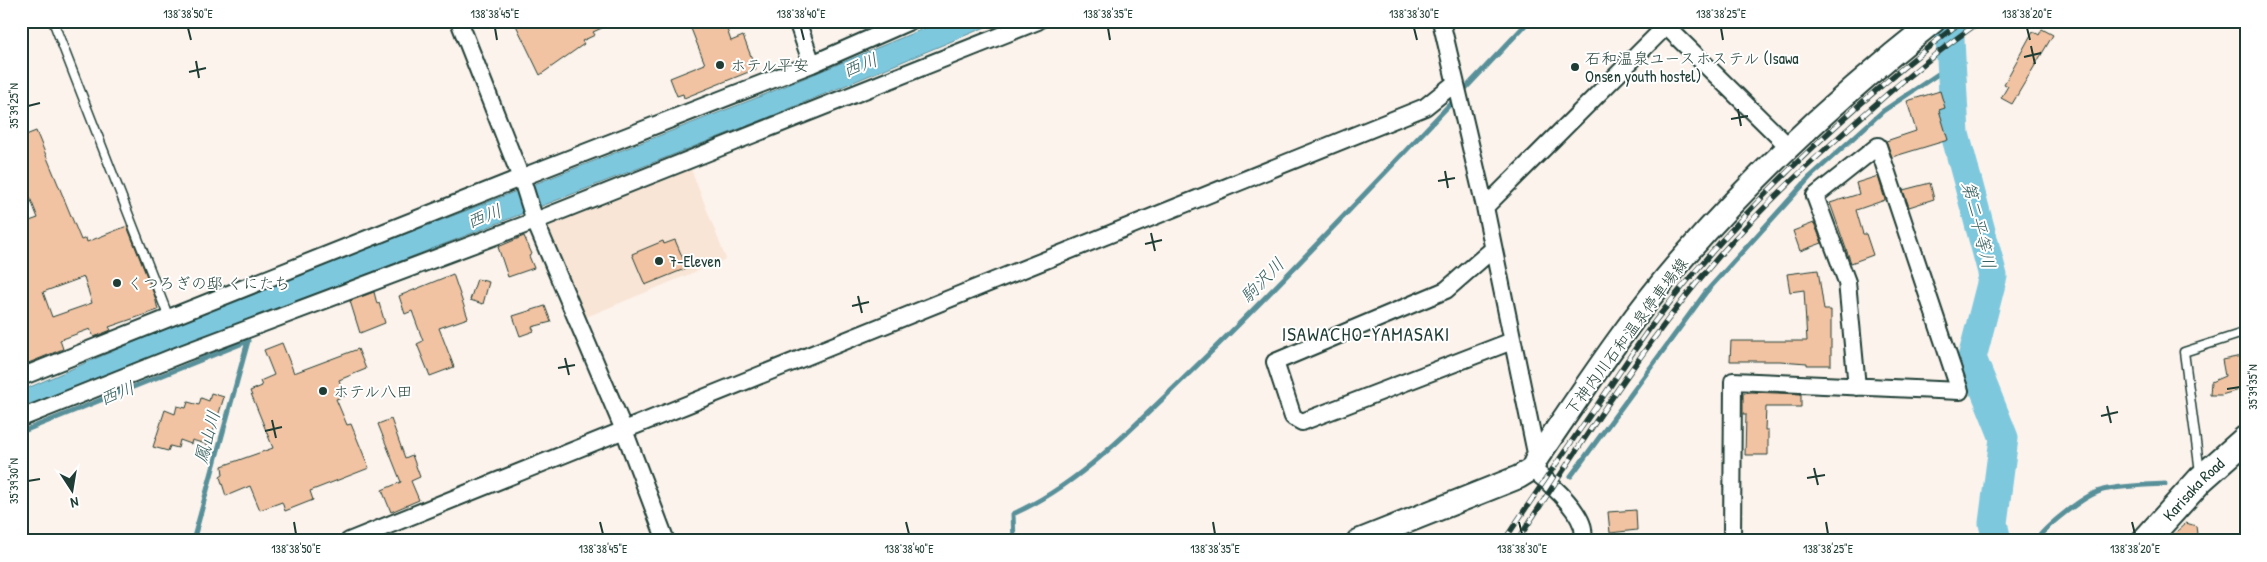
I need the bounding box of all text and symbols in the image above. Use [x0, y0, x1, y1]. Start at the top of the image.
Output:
text: 138°38'50"E [163, 5, 214, 22]
text: 138°38'45"E [471, 5, 520, 22]
text: 138°38'40"E [776, 5, 826, 22]
text: 138°38'35"E [1083, 5, 1134, 22]
text: 138°38'30"E [1389, 5, 1440, 22]
text: 138°38'25"E [1696, 5, 1747, 22]
text: 138°38'20"E [2002, 5, 2053, 22]
water label: 西川 [839, 47, 881, 83]
place label: 石和温泉ユースホステル (Isawa Onsen youth hostel) [1585, 47, 1799, 87]
place label: ホテル平安 [730, 54, 809, 76]
marker: ホテル平安 [714, 59, 726, 71]
marker: 石和温泉ユースホステル (Isawa Onsen youth hostel) [1569, 61, 1581, 73]
text: 35°39'25"N [5, 83, 22, 129]
water label: 第二平等川 [1956, 178, 2002, 272]
water label: 西川 [463, 198, 505, 234]
place label: 7-Eleven [669, 250, 721, 272]
water label: 駒沢川 [1234, 252, 1290, 308]
street label: 下神内川石和温泉停車場線 [1559, 253, 1693, 419]
marker: 7-Eleven [653, 255, 665, 267]
place label: くつろぎの邸 くにたち [127, 272, 290, 294]
marker: くつろぎの邸 くにたち [111, 277, 123, 289]
district label: ISAWACHO-YAMASAKI [1282, 321, 1450, 347]
text: 35°39'35"N [2244, 364, 2261, 410]
water label: 西川 [96, 375, 138, 411]
place label: ホテル八田 [333, 380, 412, 402]
marker: ホテル八田 [317, 385, 329, 397]
water label: 鳳山川 [188, 408, 226, 466]
street label: Karisaka Road [2158, 453, 2229, 525]
text: 35°39'30"N [5, 458, 22, 504]
north arrow [48, 464, 98, 514]
text: N [69, 493, 80, 513]
text: 138°38'50"E [271, 540, 322, 557]
text: 138°38'45"E [579, 540, 628, 557]
text: 138°38'40"E [884, 540, 934, 557]
text: 138°38'35"E [1190, 540, 1241, 557]
text: 138°38'30"E [1497, 540, 1548, 557]
text: 138°38'25"E [1803, 540, 1854, 557]
text: 138°38'20"E [2110, 540, 2161, 557]

